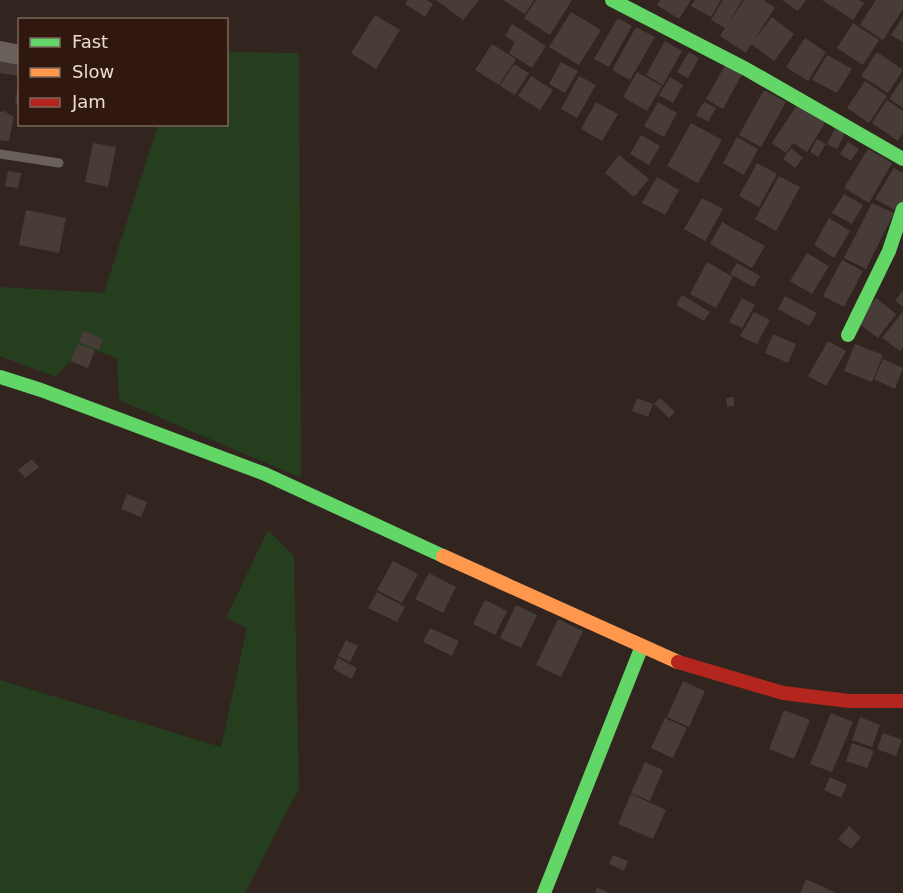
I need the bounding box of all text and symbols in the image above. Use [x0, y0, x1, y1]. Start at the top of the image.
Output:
legend [18, 18, 228, 126]
text: Fast [72, 31, 108, 52]
text: Slow [72, 61, 114, 82]
text: Jam [71, 91, 106, 112]

